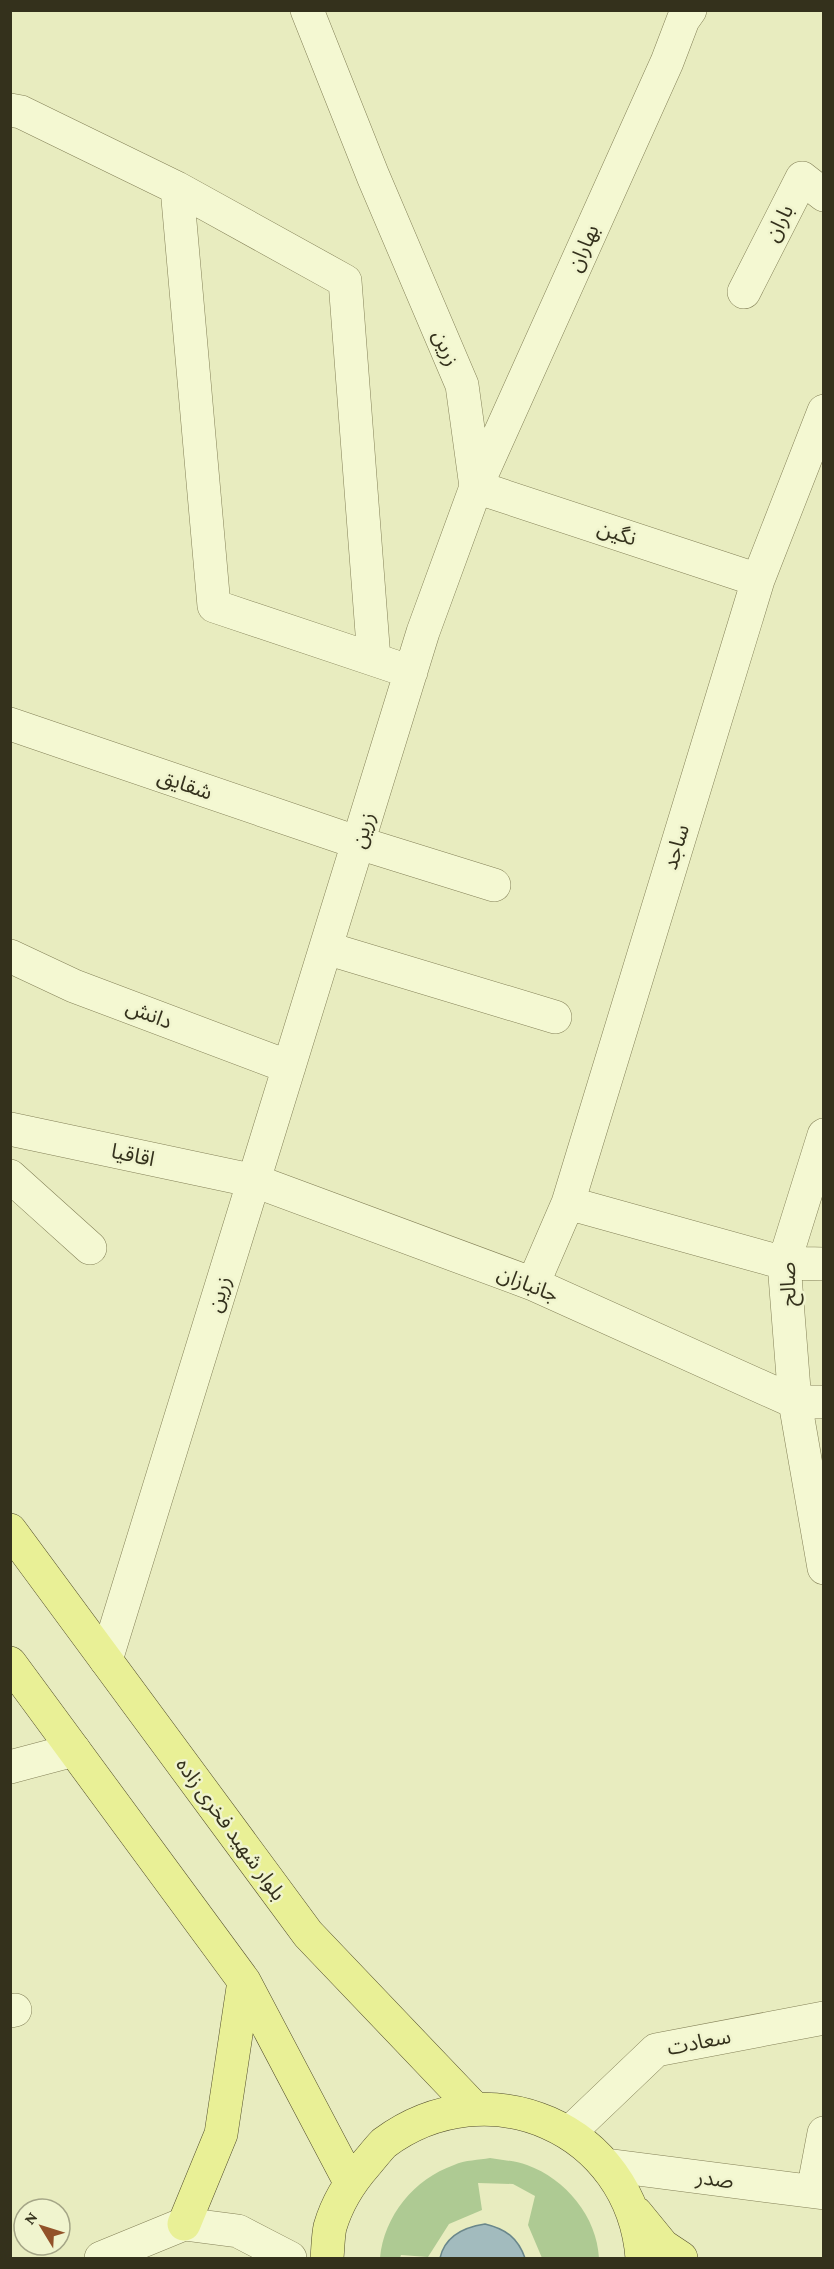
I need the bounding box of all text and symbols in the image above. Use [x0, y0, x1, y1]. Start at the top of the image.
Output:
street label: باران [760, 200, 798, 246]
street label: بهاران [562, 221, 604, 275]
street label: زرین [428, 327, 464, 369]
street label: نگین [595, 515, 639, 551]
street label: شقایق [154, 764, 215, 805]
street label: زرین [346, 809, 380, 851]
street label: ساجد [658, 821, 694, 873]
street label: دانش [123, 994, 175, 1034]
street label: اقاقیا [109, 1139, 157, 1171]
street label: جانبازان [494, 1261, 562, 1307]
street label: صالح [776, 1262, 803, 1306]
street label: زرین [202, 1273, 236, 1315]
street label: بلوار شهید فخری زاده [171, 1753, 291, 1905]
street label: سعادت [665, 2024, 733, 2060]
street label: صدر [694, 2165, 735, 2193]
north arrow [12, 2197, 72, 2257]
text: N [21, 2208, 41, 2228]

